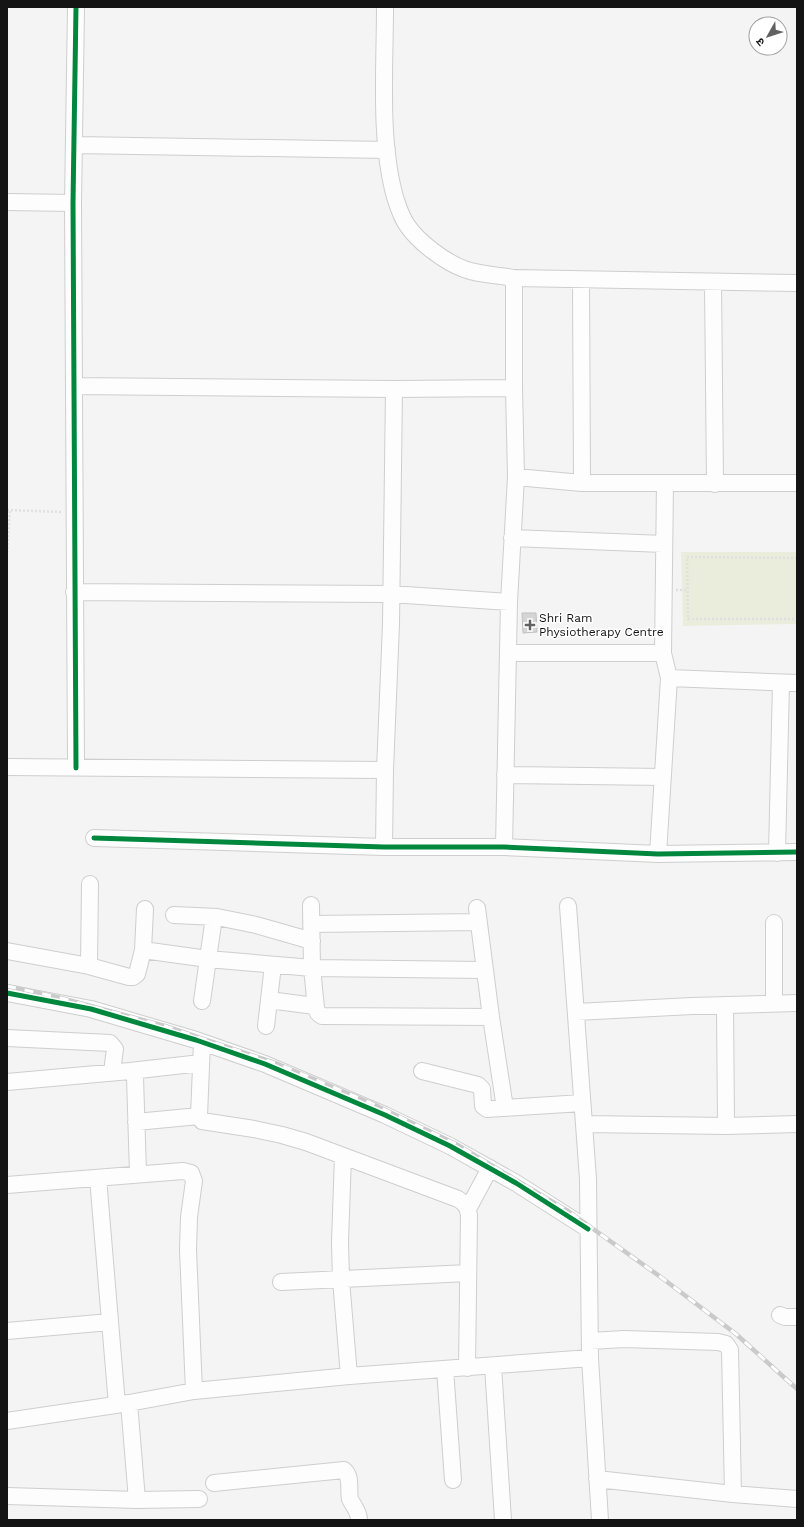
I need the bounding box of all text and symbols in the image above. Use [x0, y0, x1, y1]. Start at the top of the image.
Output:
north arrow [748, 16, 788, 56]
text: उ [753, 35, 768, 49]
place label: Shri Ram Physiotherapy Centre [539, 611, 664, 639]
marker: Shri Ram Physiotherapy Centre [524, 619, 536, 631]

